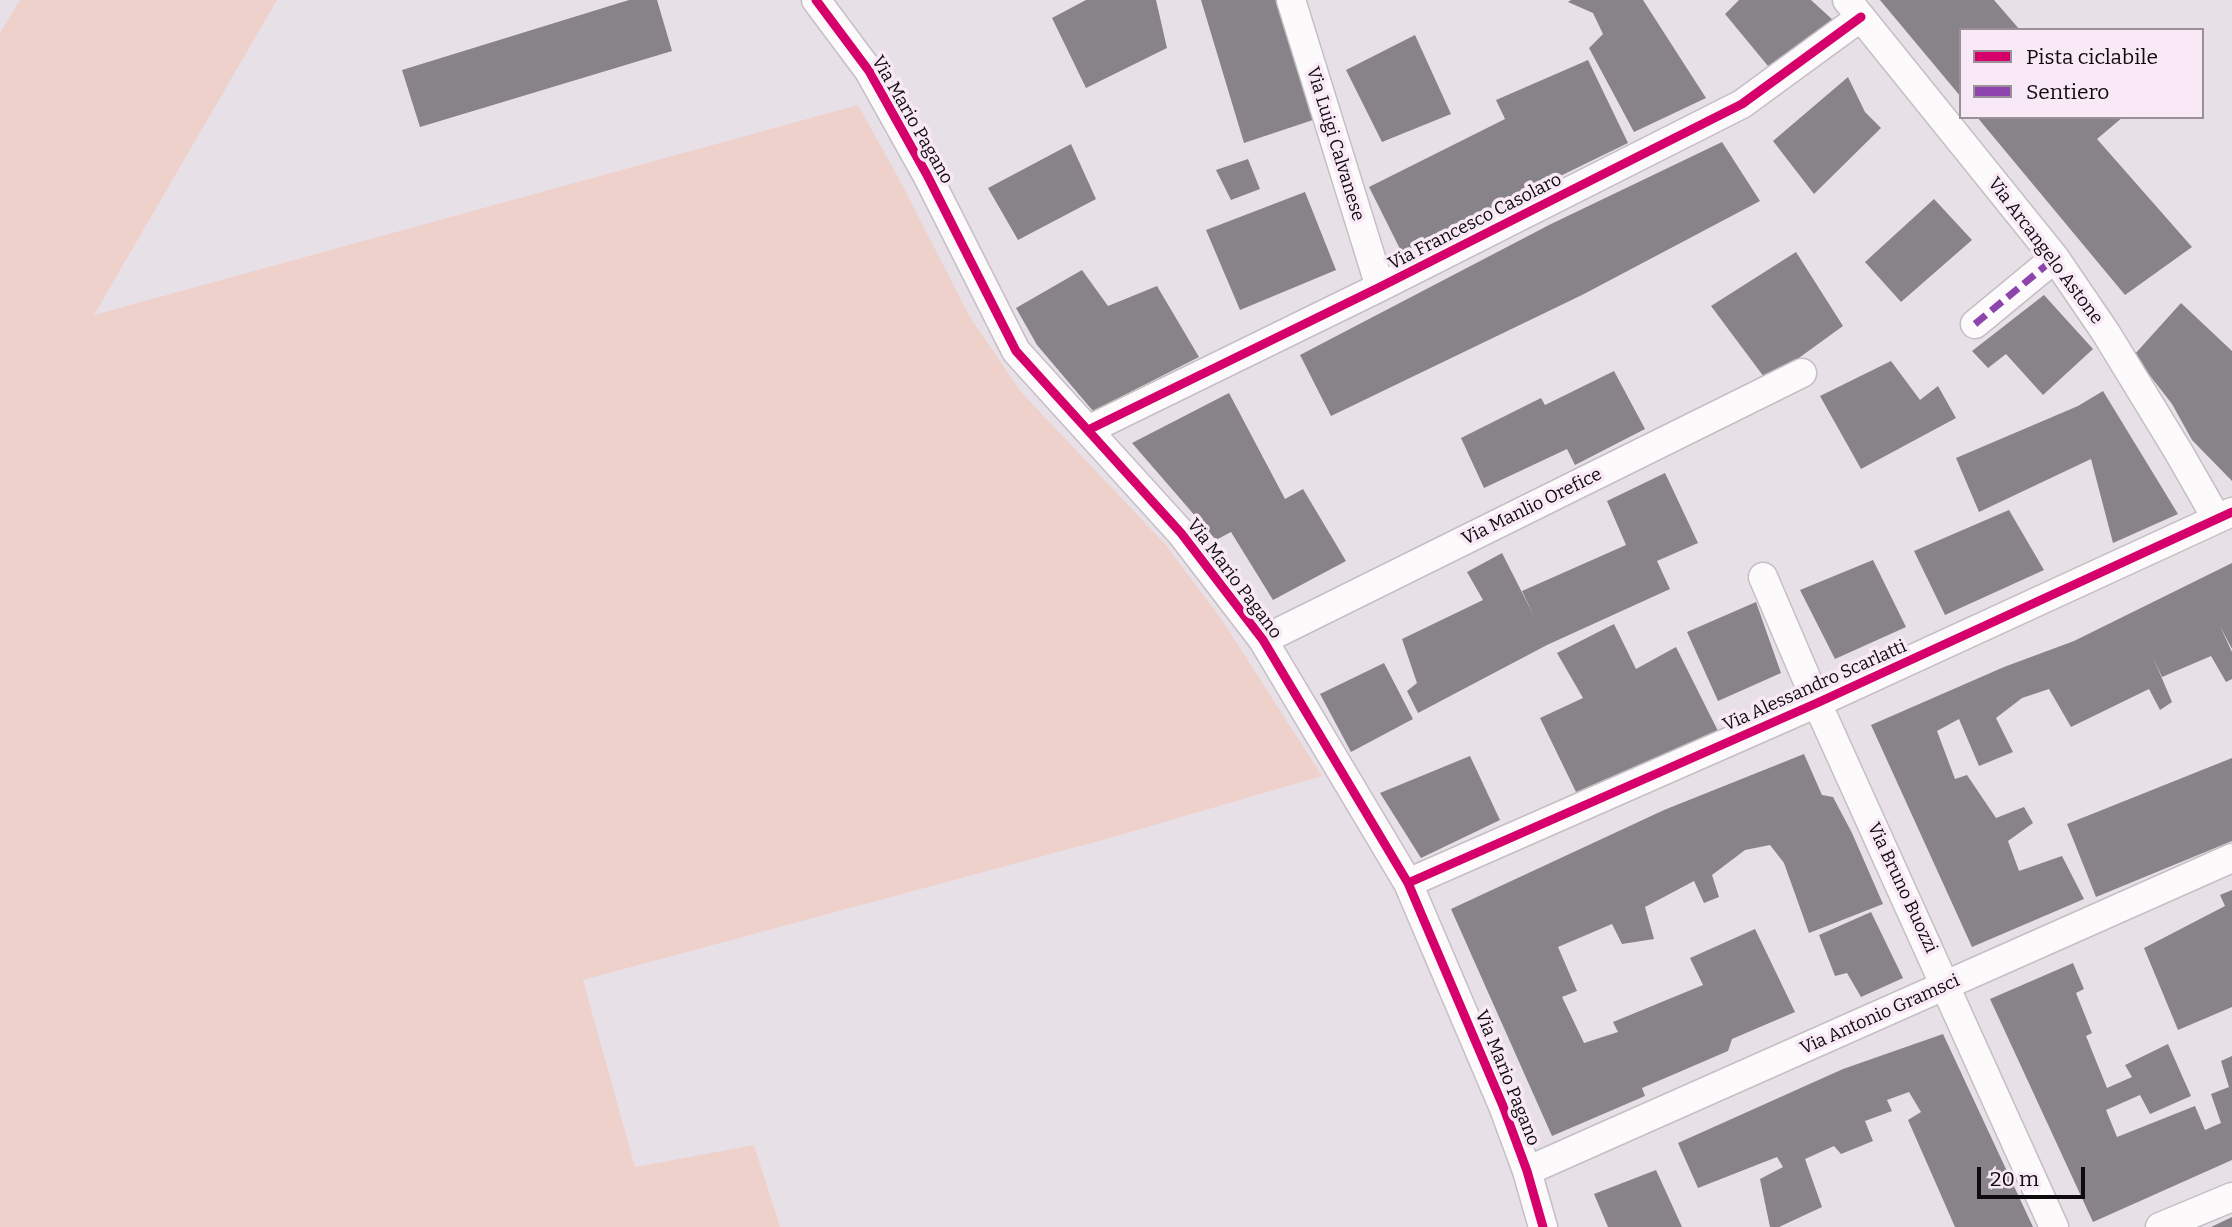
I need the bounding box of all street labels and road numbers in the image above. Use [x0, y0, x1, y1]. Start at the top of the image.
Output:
street label: Via Mario Pagano [867, 52, 957, 188]
street label: Via Luigi Calvanese [1301, 64, 1369, 224]
street label: Via Francesco Casolaro [1385, 169, 1565, 275]
street label: Via Arcangelo Astone [1983, 173, 2107, 329]
street label: Via Manlio Orefice [1459, 464, 1605, 550]
street label: Via Mario Pagano [1182, 515, 1286, 643]
street label: Via Alessandro Scarlatti [1720, 636, 1910, 736]
street label: Via Bruno Buozzi [1862, 819, 1942, 957]
street label: Via Antonio Gramsci [1797, 970, 1963, 1060]
street label: Via Mario Pagano [1470, 1007, 1544, 1149]

